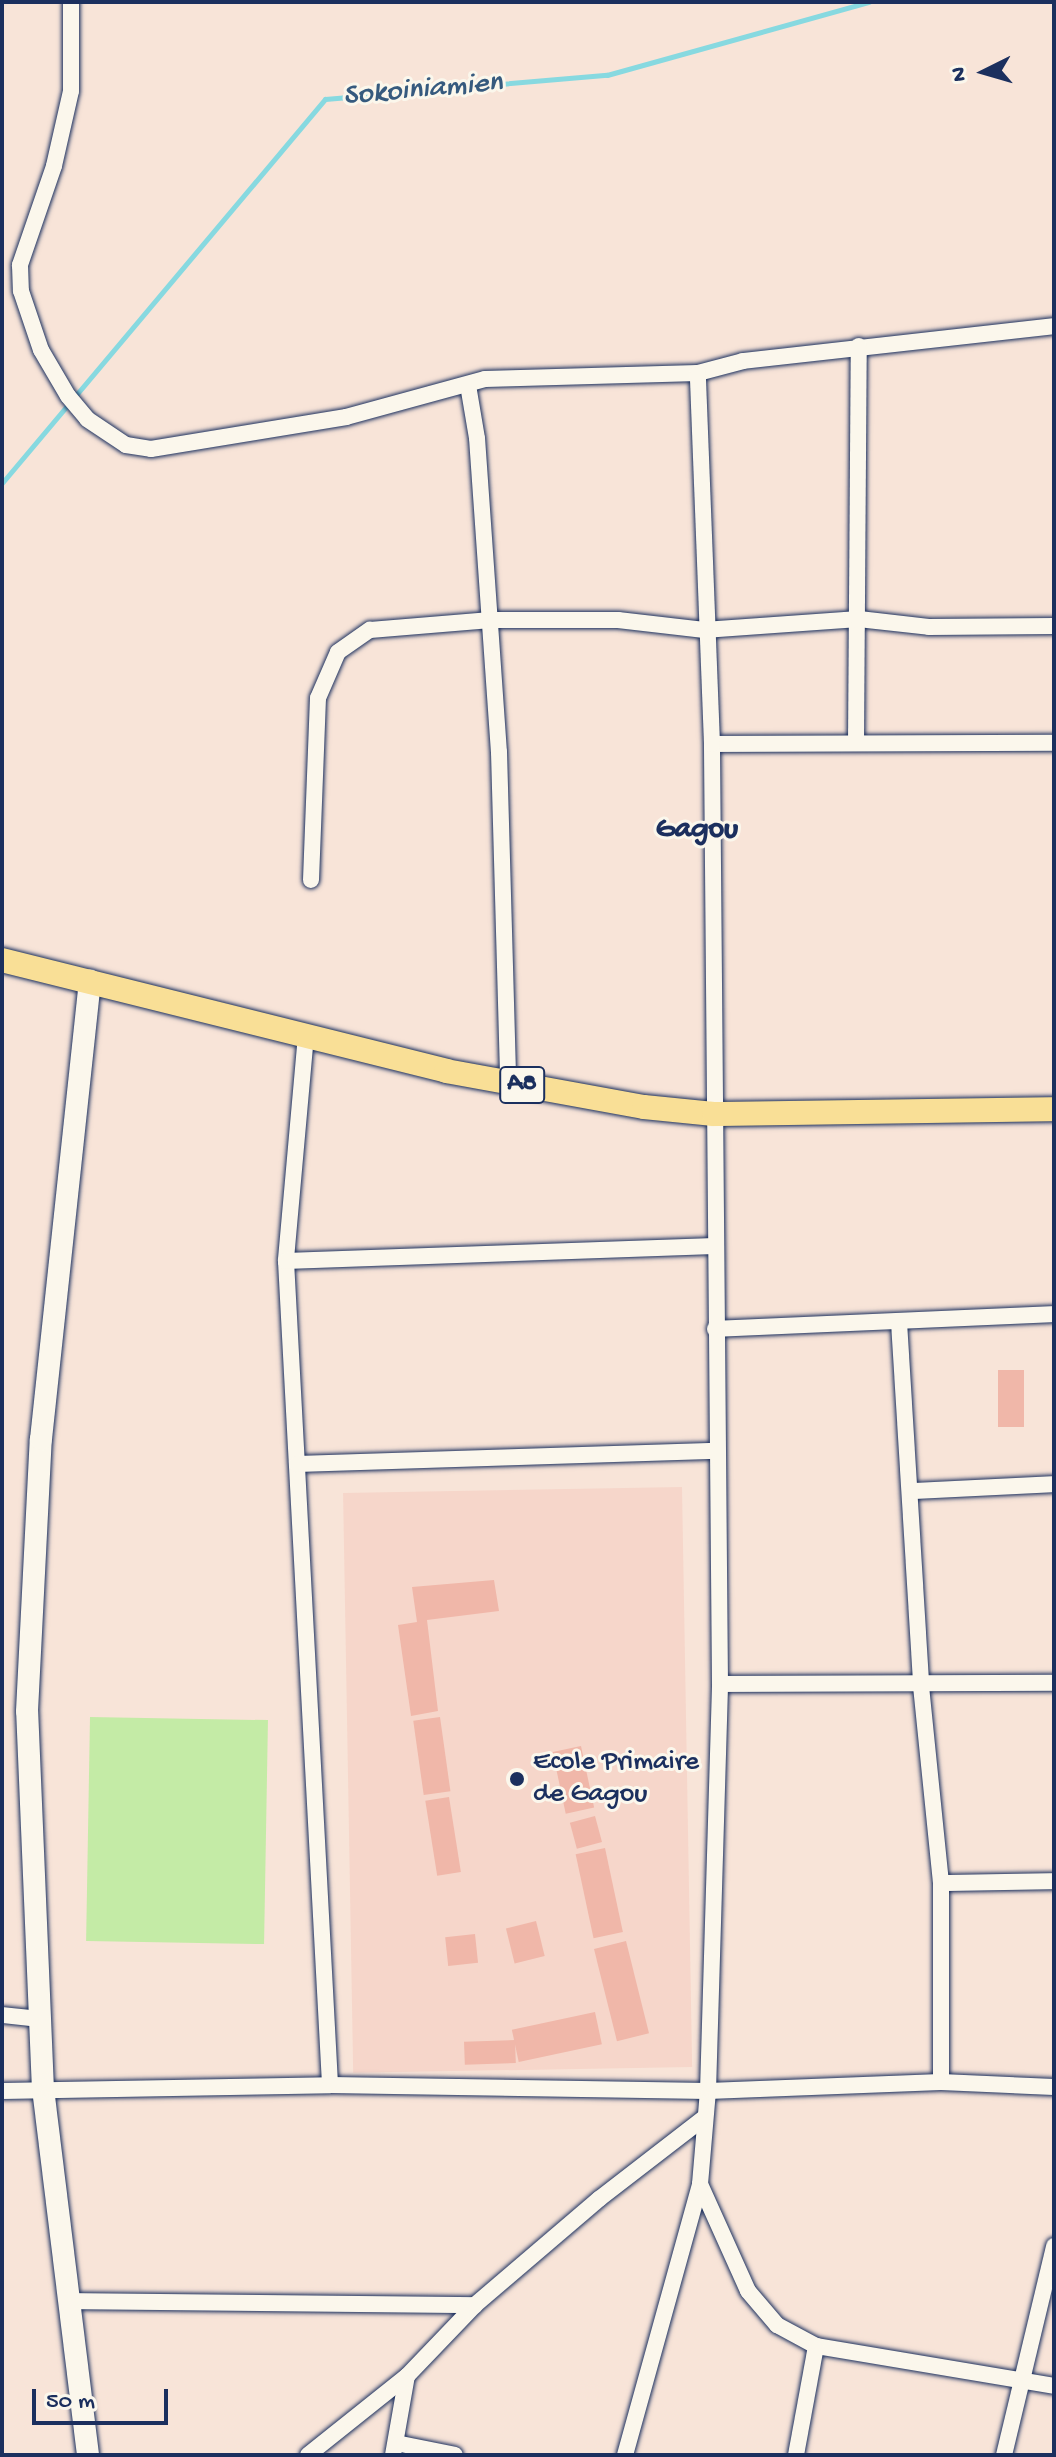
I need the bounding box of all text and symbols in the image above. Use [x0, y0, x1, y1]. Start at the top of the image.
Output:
north arrow [944, 32, 1024, 112]
water label: Sokoiniamien [342, 66, 504, 116]
text: N [947, 66, 974, 82]
district label: Gagou [656, 813, 738, 849]
road number: A8 [498, 1063, 546, 1107]
place label: Ecole Primaire de Gagou [533, 1746, 699, 1812]
marker: Ecole Primaire de Gagou [508, 1770, 526, 1788]
scale bar [36, 2373, 172, 2423]
text: 50 m [46, 2388, 95, 2417]

